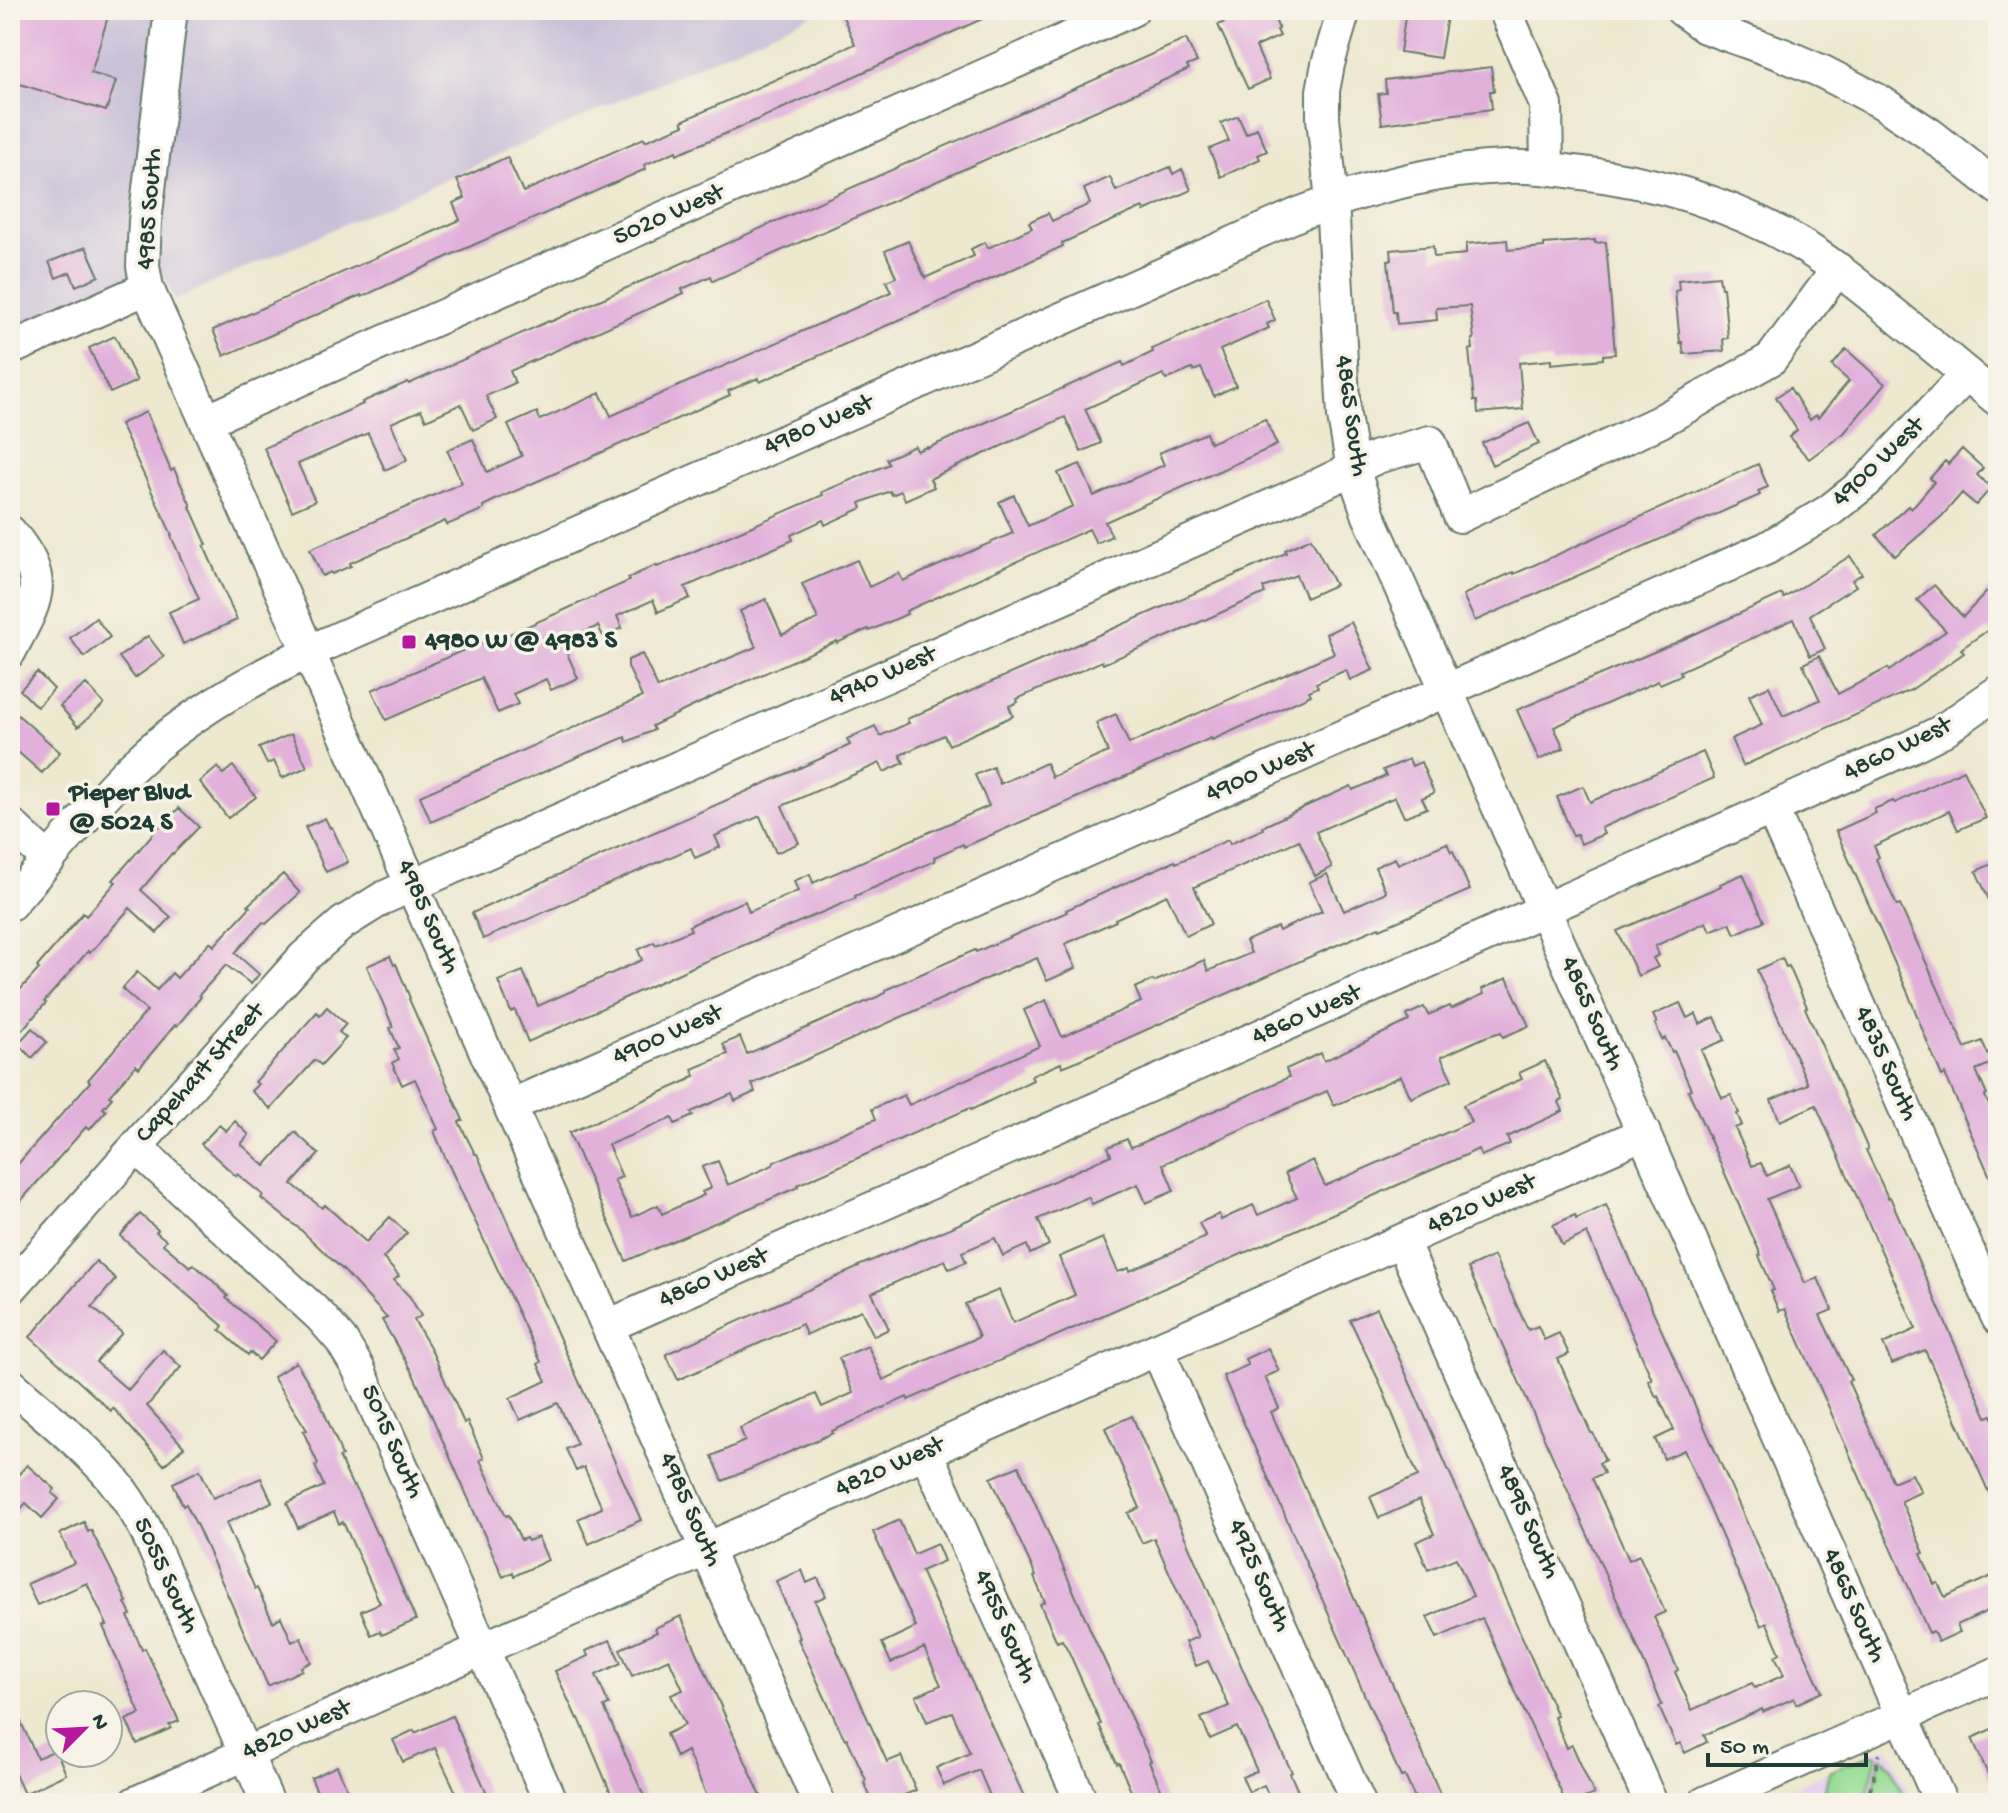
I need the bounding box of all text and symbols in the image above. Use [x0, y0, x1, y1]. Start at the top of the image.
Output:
street label: 4985 South [131, 147, 171, 271]
street label: 5020 West [609, 177, 731, 254]
street label: 4865 South [1326, 353, 1374, 479]
street label: 4980 West [760, 387, 881, 464]
street label: 4900 West [1826, 410, 1933, 515]
place label: 4980 W @ 4983 S [424, 627, 618, 658]
marker: 4980 W @ 4983 S [400, 633, 418, 651]
street label: 4940 West [825, 639, 944, 714]
street label: 4860 West [1839, 710, 1959, 789]
street label: 4900 West [1201, 734, 1323, 811]
place label: Pieper Blvd @ 5024 S [67, 779, 192, 840]
marker: Pieper Blvd @ 5024 S [44, 800, 62, 818]
street label: 4985 South [388, 855, 466, 979]
street label: 4865 South [1552, 952, 1630, 1076]
street label: 4860 West [1248, 977, 1369, 1054]
street label: Capehart Street [130, 996, 274, 1151]
street label: 4900 West [608, 997, 730, 1074]
street label: 4835 South [1846, 1002, 1924, 1126]
street label: 4820 West [1423, 1166, 1543, 1243]
street label: 4860 West [655, 1240, 776, 1317]
street label: 5015 South [352, 1380, 430, 1504]
street label: 4820 West [831, 1429, 951, 1506]
street label: 4985 South [650, 1448, 728, 1572]
street label: 4895 South [1488, 1460, 1566, 1584]
street label: 5055 South [125, 1513, 205, 1639]
street label: 4925 South [1219, 1515, 1297, 1637]
street label: 4865 South [1814, 1544, 1892, 1668]
street label: 4955 South [965, 1565, 1043, 1689]
north arrow [44, 1689, 124, 1769]
street label: 4820 West [238, 1692, 358, 1769]
text: N [84, 1711, 113, 1734]
scale bar [1708, 1717, 1866, 1767]
text: 50 m [1720, 1734, 1769, 1763]

